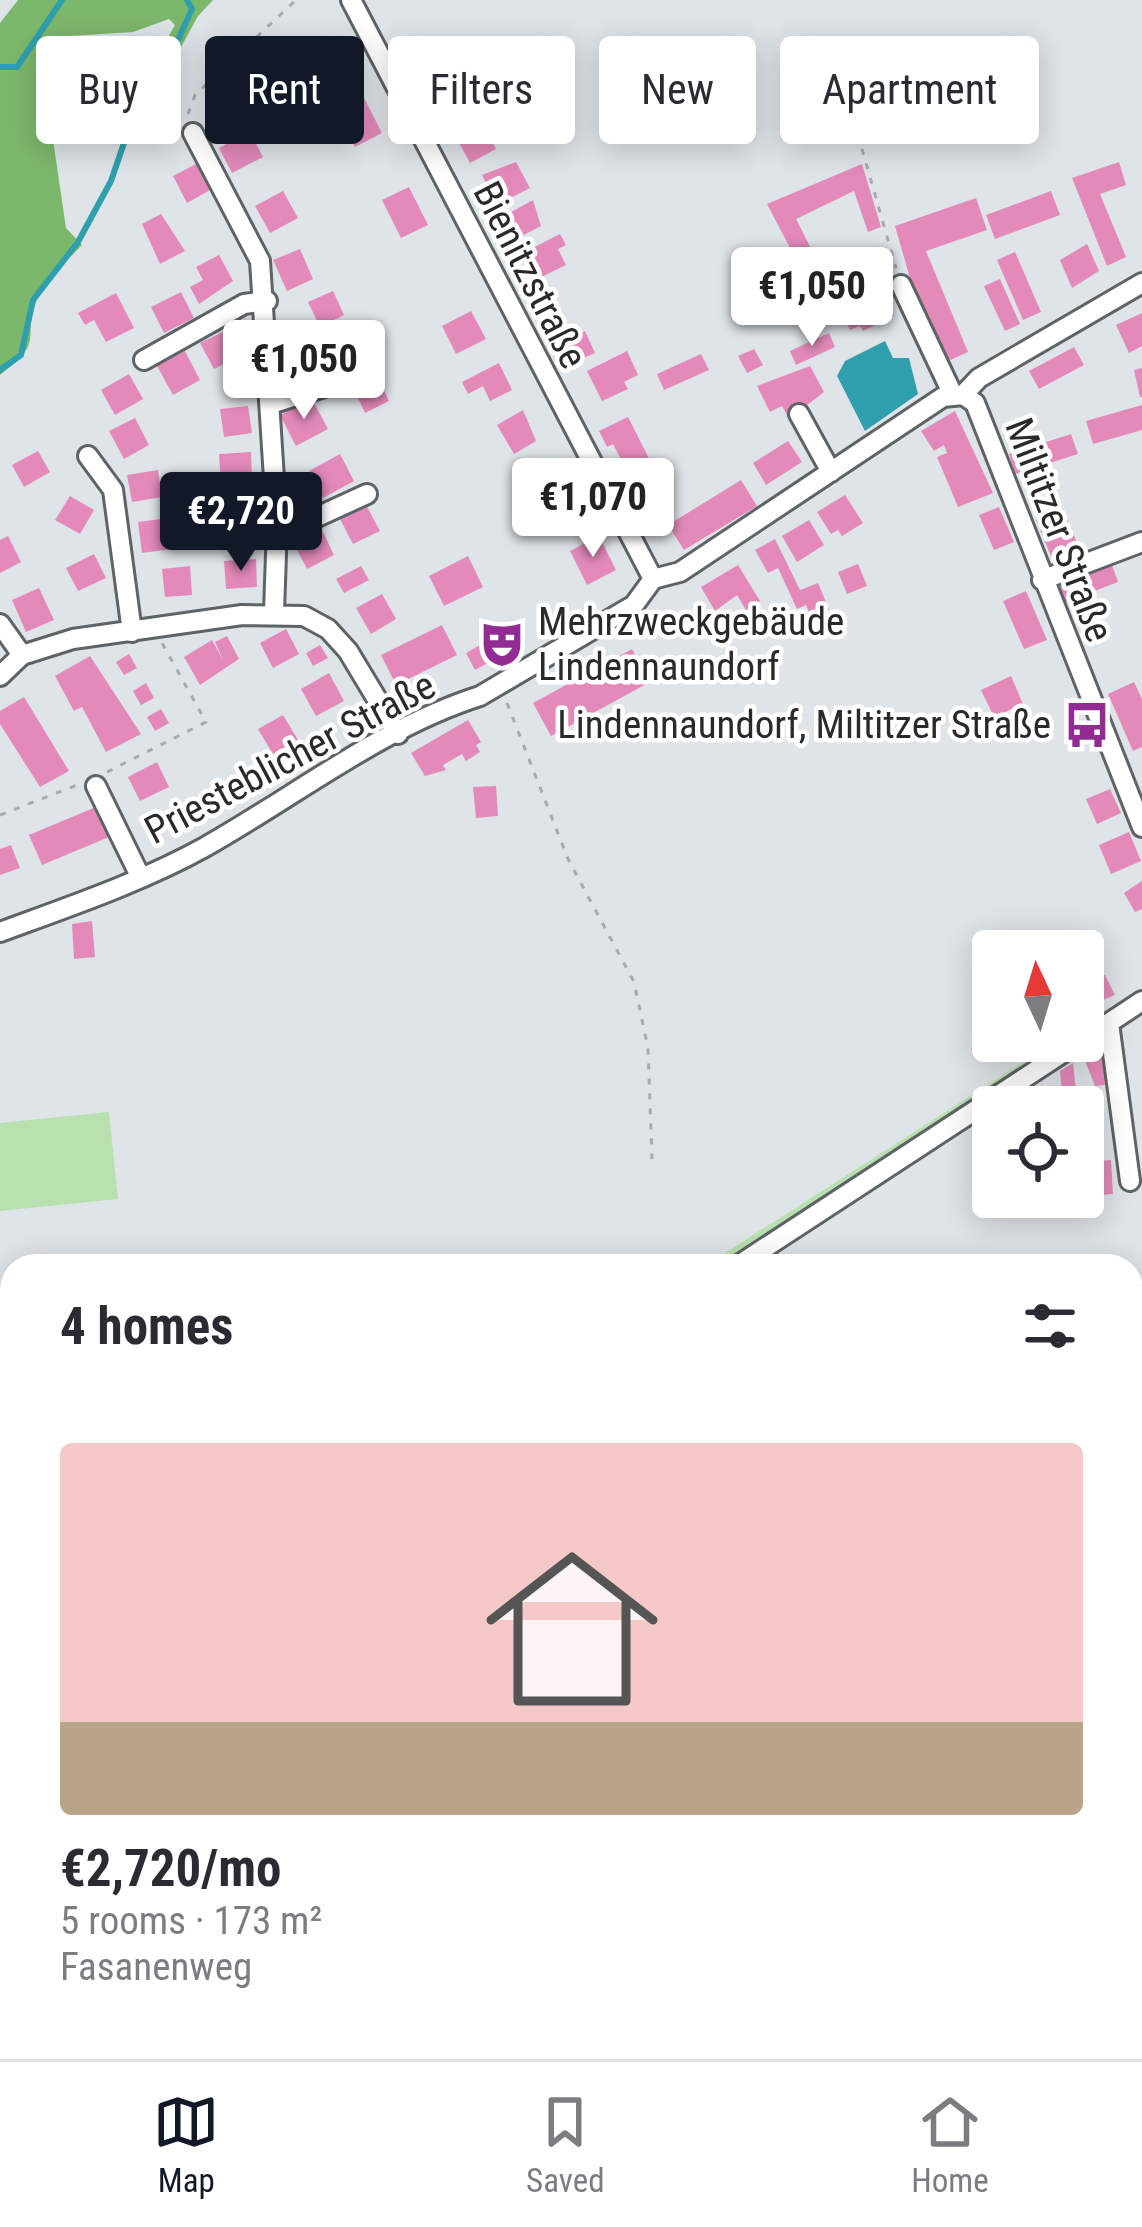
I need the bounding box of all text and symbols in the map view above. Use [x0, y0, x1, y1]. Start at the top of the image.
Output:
chip: Buy [36, 36, 181, 144]
chip: Rent [205, 36, 364, 144]
chip: Filters [388, 36, 575, 144]
chip: New [599, 36, 756, 144]
chip: Apartment [780, 36, 1039, 144]
street label: Bienitzstraße [463, 174, 597, 376]
pin: €1,050 [714, 247, 910, 349]
text: €1,050 [758, 263, 866, 309]
pin: €1,050 [206, 320, 402, 422]
text: €1,050 [250, 336, 358, 382]
street label: Miltitzer Straße [995, 412, 1123, 648]
pin: €1,070 [495, 458, 691, 560]
pin: €2,720 [143, 472, 339, 574]
text: €1,070 [539, 474, 647, 520]
text: €2,720 [187, 488, 295, 534]
place label: Mehrzweckgebäude Lindennaundorf [538, 599, 844, 690]
theatre icon: Mehrzweckgebäude Lindennaundorf [477, 619, 527, 669]
street label: Priesteblicher Straße [137, 662, 443, 854]
bus stop icon: Lindennaundorf, Miltitzer Straße [1062, 700, 1112, 750]
place label: Lindennaundorf, Miltitzer Straße [557, 702, 1051, 748]
north arrow [972, 930, 1104, 1062]
map controls [972, 930, 1104, 1218]
button: locate [972, 1086, 1104, 1218]
icon: filters [1017, 1293, 1083, 1359]
text: 4 homes [60, 1297, 233, 1356]
icon: home [464, 1521, 680, 1737]
text: €2,720/mo [60, 1839, 281, 1898]
text: 5 rooms · 173 m² [60, 1898, 322, 1944]
text: Fasanenweg [60, 1944, 252, 1990]
tab: Map [153, 2089, 219, 2200]
tab: Saved [526, 2089, 605, 2200]
tab: Home [911, 2089, 989, 2200]

